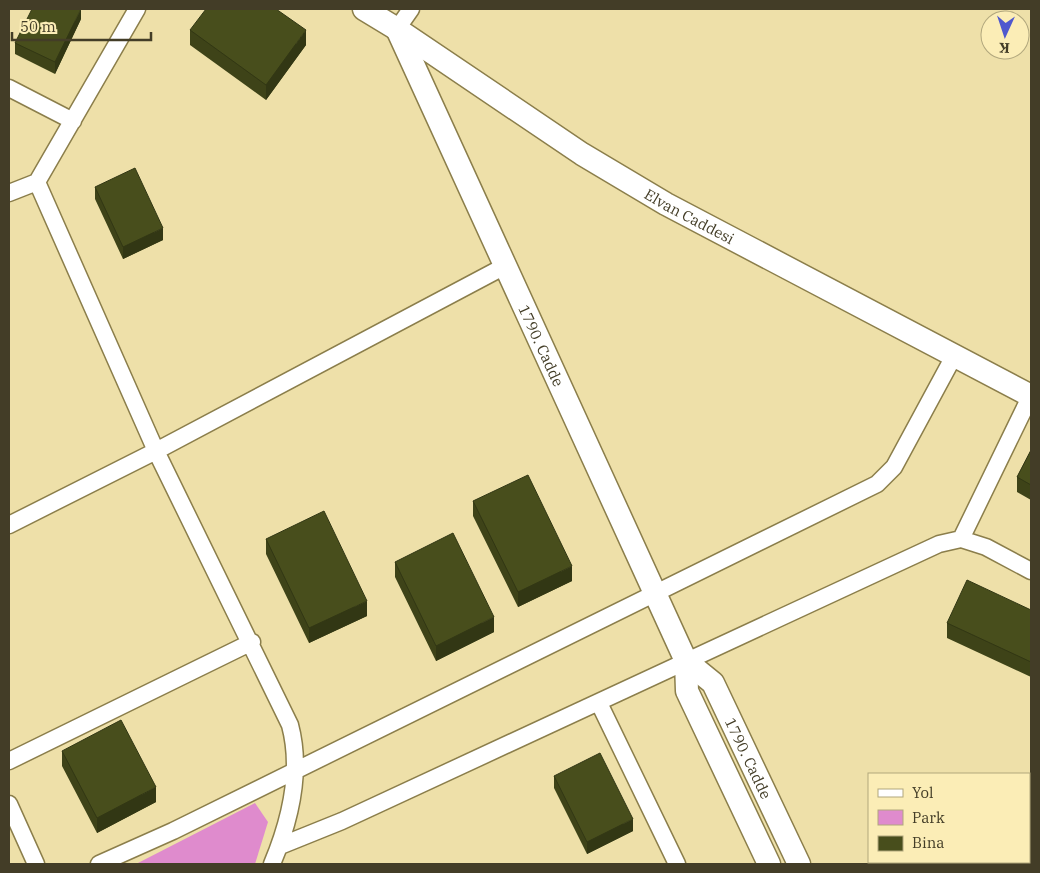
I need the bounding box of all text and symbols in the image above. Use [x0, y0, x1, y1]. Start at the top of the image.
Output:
scale bar [12, 10, 151, 42]
north arrow [980, 10, 1030, 60]
text: 50 m [20, 17, 56, 36]
text: K [998, 39, 1010, 57]
street label: Elvan Caddesi [641, 184, 738, 248]
street label: 1790. Cadde [515, 302, 569, 389]
street label: 1790. Cadde [721, 714, 776, 802]
legend [868, 773, 1030, 863]
text: Yol [912, 783, 933, 802]
text: Park [912, 808, 945, 827]
text: Bina [912, 833, 945, 852]

